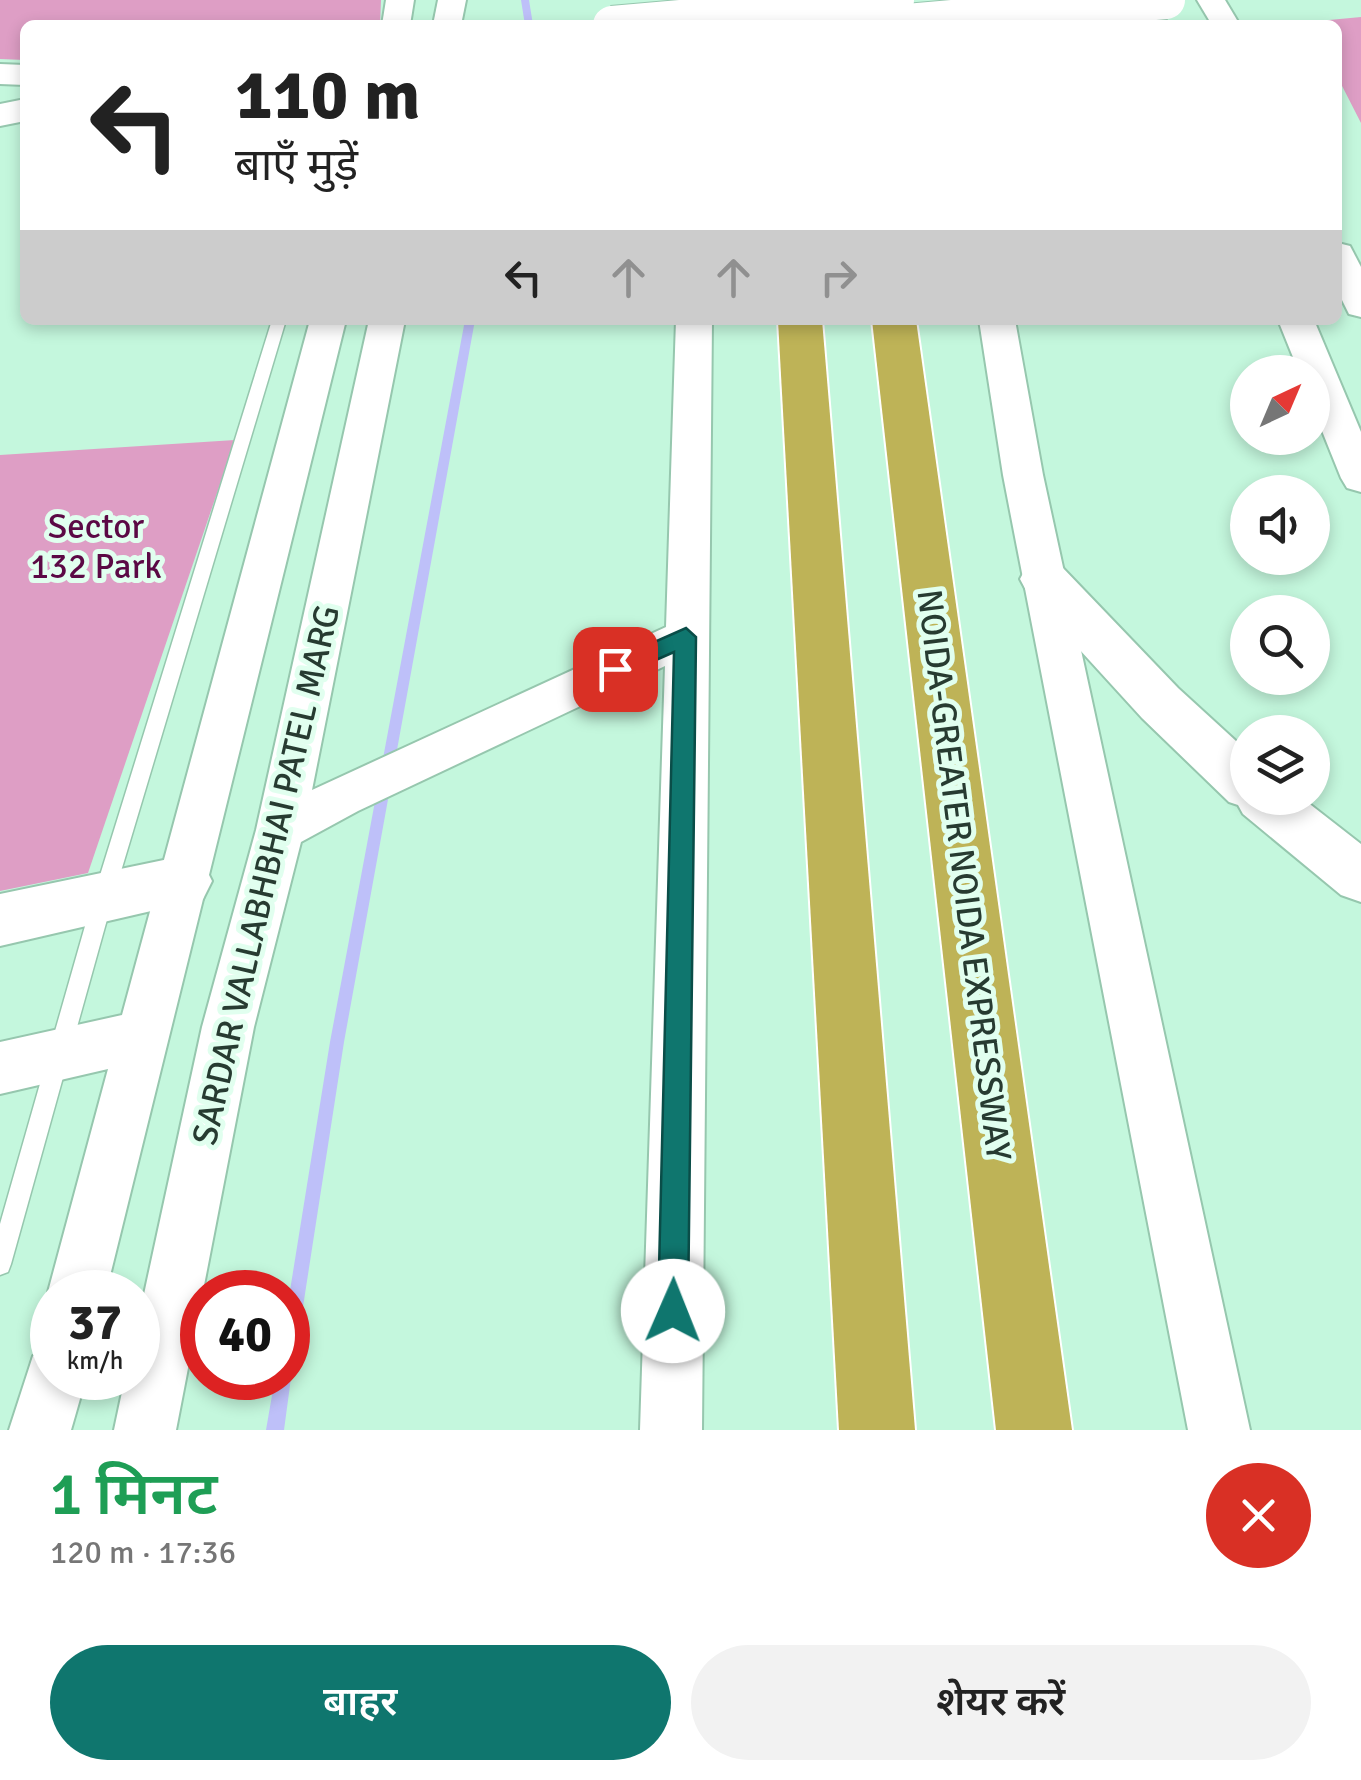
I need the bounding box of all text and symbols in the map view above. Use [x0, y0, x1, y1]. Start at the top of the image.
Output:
text: 110 m [235, 52, 420, 138]
icon: left [70, 60, 200, 190]
text: बाएँ मुड़ें [235, 138, 358, 193]
icon: left [496, 250, 551, 305]
icon: ahead [601, 250, 656, 305]
icon: ahead [706, 250, 761, 305]
icon: right [811, 250, 866, 305]
north arrow [1230, 355, 1330, 455]
map controls [1230, 355, 1330, 815]
button: sound [1230, 475, 1330, 575]
park label: Sector 132 Park [30, 505, 162, 588]
street label: NOIDA-GREATER NOIDA EXPRESSWAY [908, 587, 1020, 1163]
button: search [1230, 595, 1330, 695]
street label: SARDAR VALLABHBHAI PATEL MARG [183, 601, 349, 1149]
pin [573, 627, 658, 712]
icon: arrive [588, 642, 643, 697]
button: layers [1230, 715, 1330, 815]
position arrow [621, 1259, 725, 1363]
speed limit sign: 40 [180, 1270, 310, 1400]
text: 37 [68, 1292, 122, 1354]
text: km/h [67, 1345, 123, 1376]
text: 1 मिनट [50, 1458, 217, 1532]
button: close [1206, 1463, 1311, 1568]
text: 120 m · 17:36 [50, 1533, 236, 1572]
button: बाहर [50, 1645, 671, 1760]
button: शेयर करें [691, 1645, 1311, 1760]

